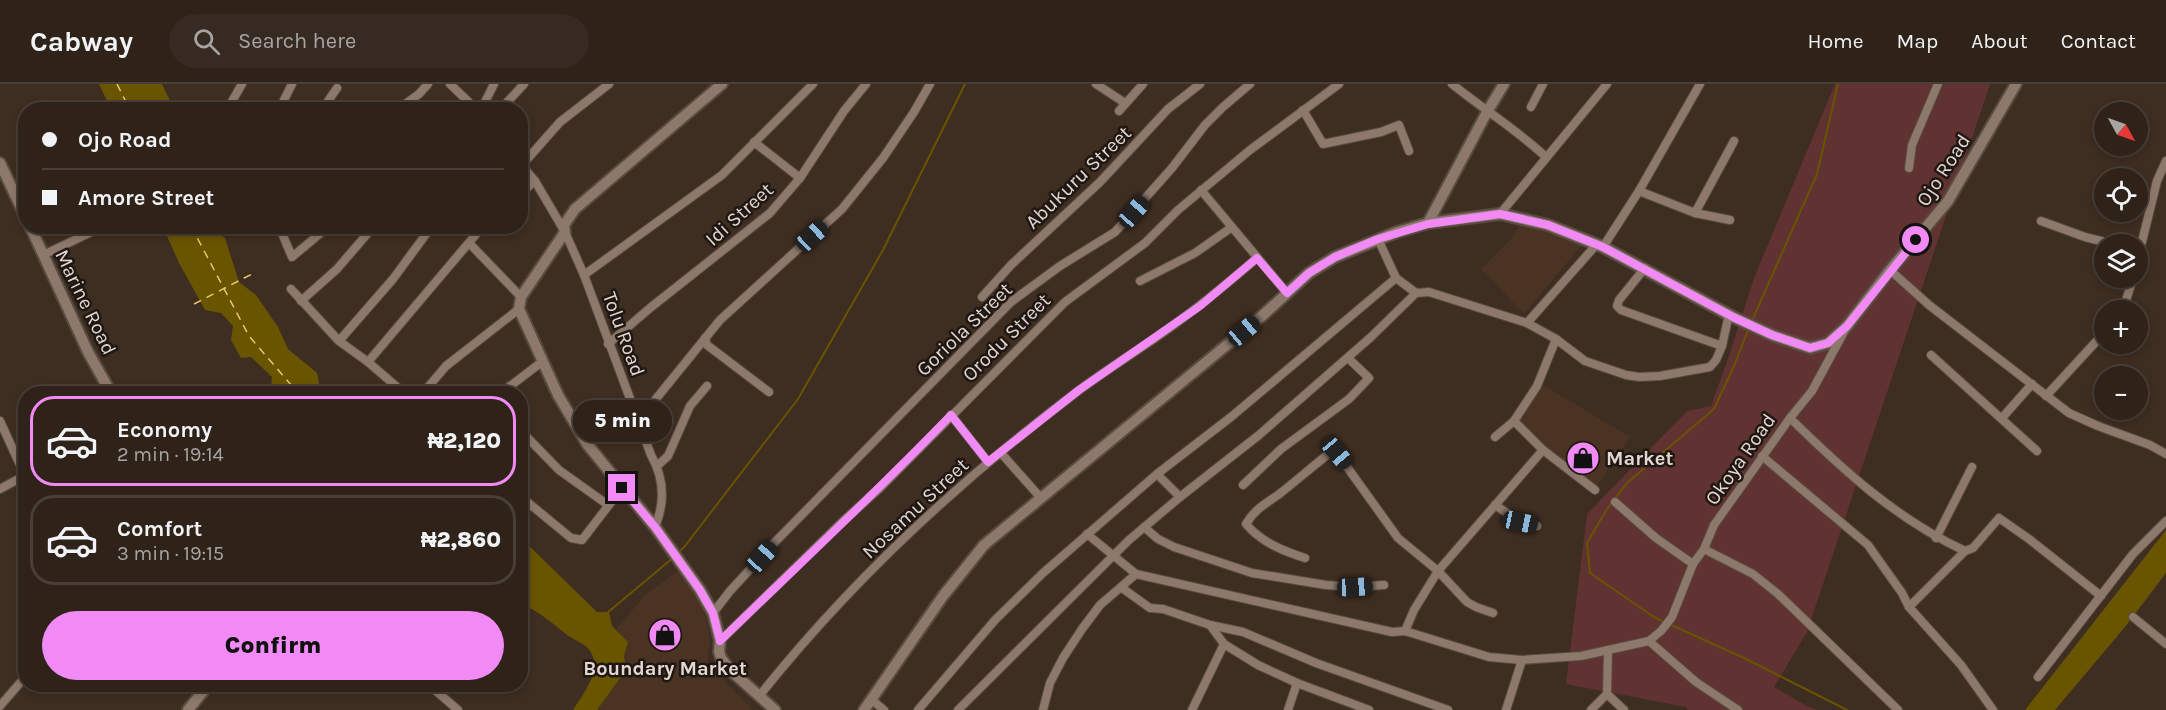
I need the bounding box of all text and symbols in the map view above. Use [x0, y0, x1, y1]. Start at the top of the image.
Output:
search box [169, 14, 589, 68]
text: Cabway [30, 25, 133, 58]
icon: search [190, 25, 223, 58]
text: Search here [238, 28, 356, 54]
text: Home [1808, 29, 1864, 53]
text: Map [1897, 29, 1938, 53]
text: About [1971, 29, 2028, 53]
text: Contact [2061, 29, 2136, 53]
north arrow [2094, 102, 2148, 156]
map controls [2094, 102, 2148, 420]
street label: Abukuru Street [1021, 121, 1136, 234]
text: Ojo Road [78, 127, 171, 153]
street label: Ojo Road [1912, 130, 1975, 210]
button: locate [2094, 168, 2148, 222]
street label: Idi Street [701, 178, 778, 251]
text: Amore Street [78, 185, 214, 211]
car [1115, 193, 1153, 231]
car [793, 217, 831, 255]
route start [1902, 226, 1929, 253]
button: layers [2094, 234, 2148, 288]
street label: Marine Road [50, 246, 121, 359]
street label: Goriola Street [912, 278, 1017, 381]
street label: Orodu Street [958, 288, 1055, 386]
street label: Tolu Road [598, 289, 649, 379]
button: + [2094, 300, 2148, 354]
car [1224, 313, 1264, 349]
button: − [2094, 366, 2148, 420]
callout: 5 min [572, 401, 672, 443]
text: 5 min [594, 409, 651, 432]
street label: Okoya Road [1701, 409, 1780, 509]
icon: car [45, 414, 99, 468]
text: Economy [117, 417, 212, 443]
text: ₦2,120 [427, 428, 501, 454]
car [1319, 433, 1355, 473]
shop icon: Market [1565, 440, 1601, 476]
text: 2 min · 19:14 [117, 443, 224, 466]
place label: Market [1606, 447, 1673, 470]
street label: Nosamu Street [858, 453, 973, 563]
route end [608, 474, 635, 501]
car [1501, 509, 1539, 535]
icon: car [45, 513, 99, 567]
text: Comfort [117, 516, 202, 542]
text: ₦2,860 [421, 527, 501, 553]
car [743, 538, 781, 576]
text: 3 min · 19:15 [117, 542, 224, 565]
car [1337, 577, 1373, 597]
button: Confirm [42, 611, 504, 680]
shop icon: Boundary Market [647, 617, 683, 653]
place label: Boundary Market [583, 657, 747, 680]

